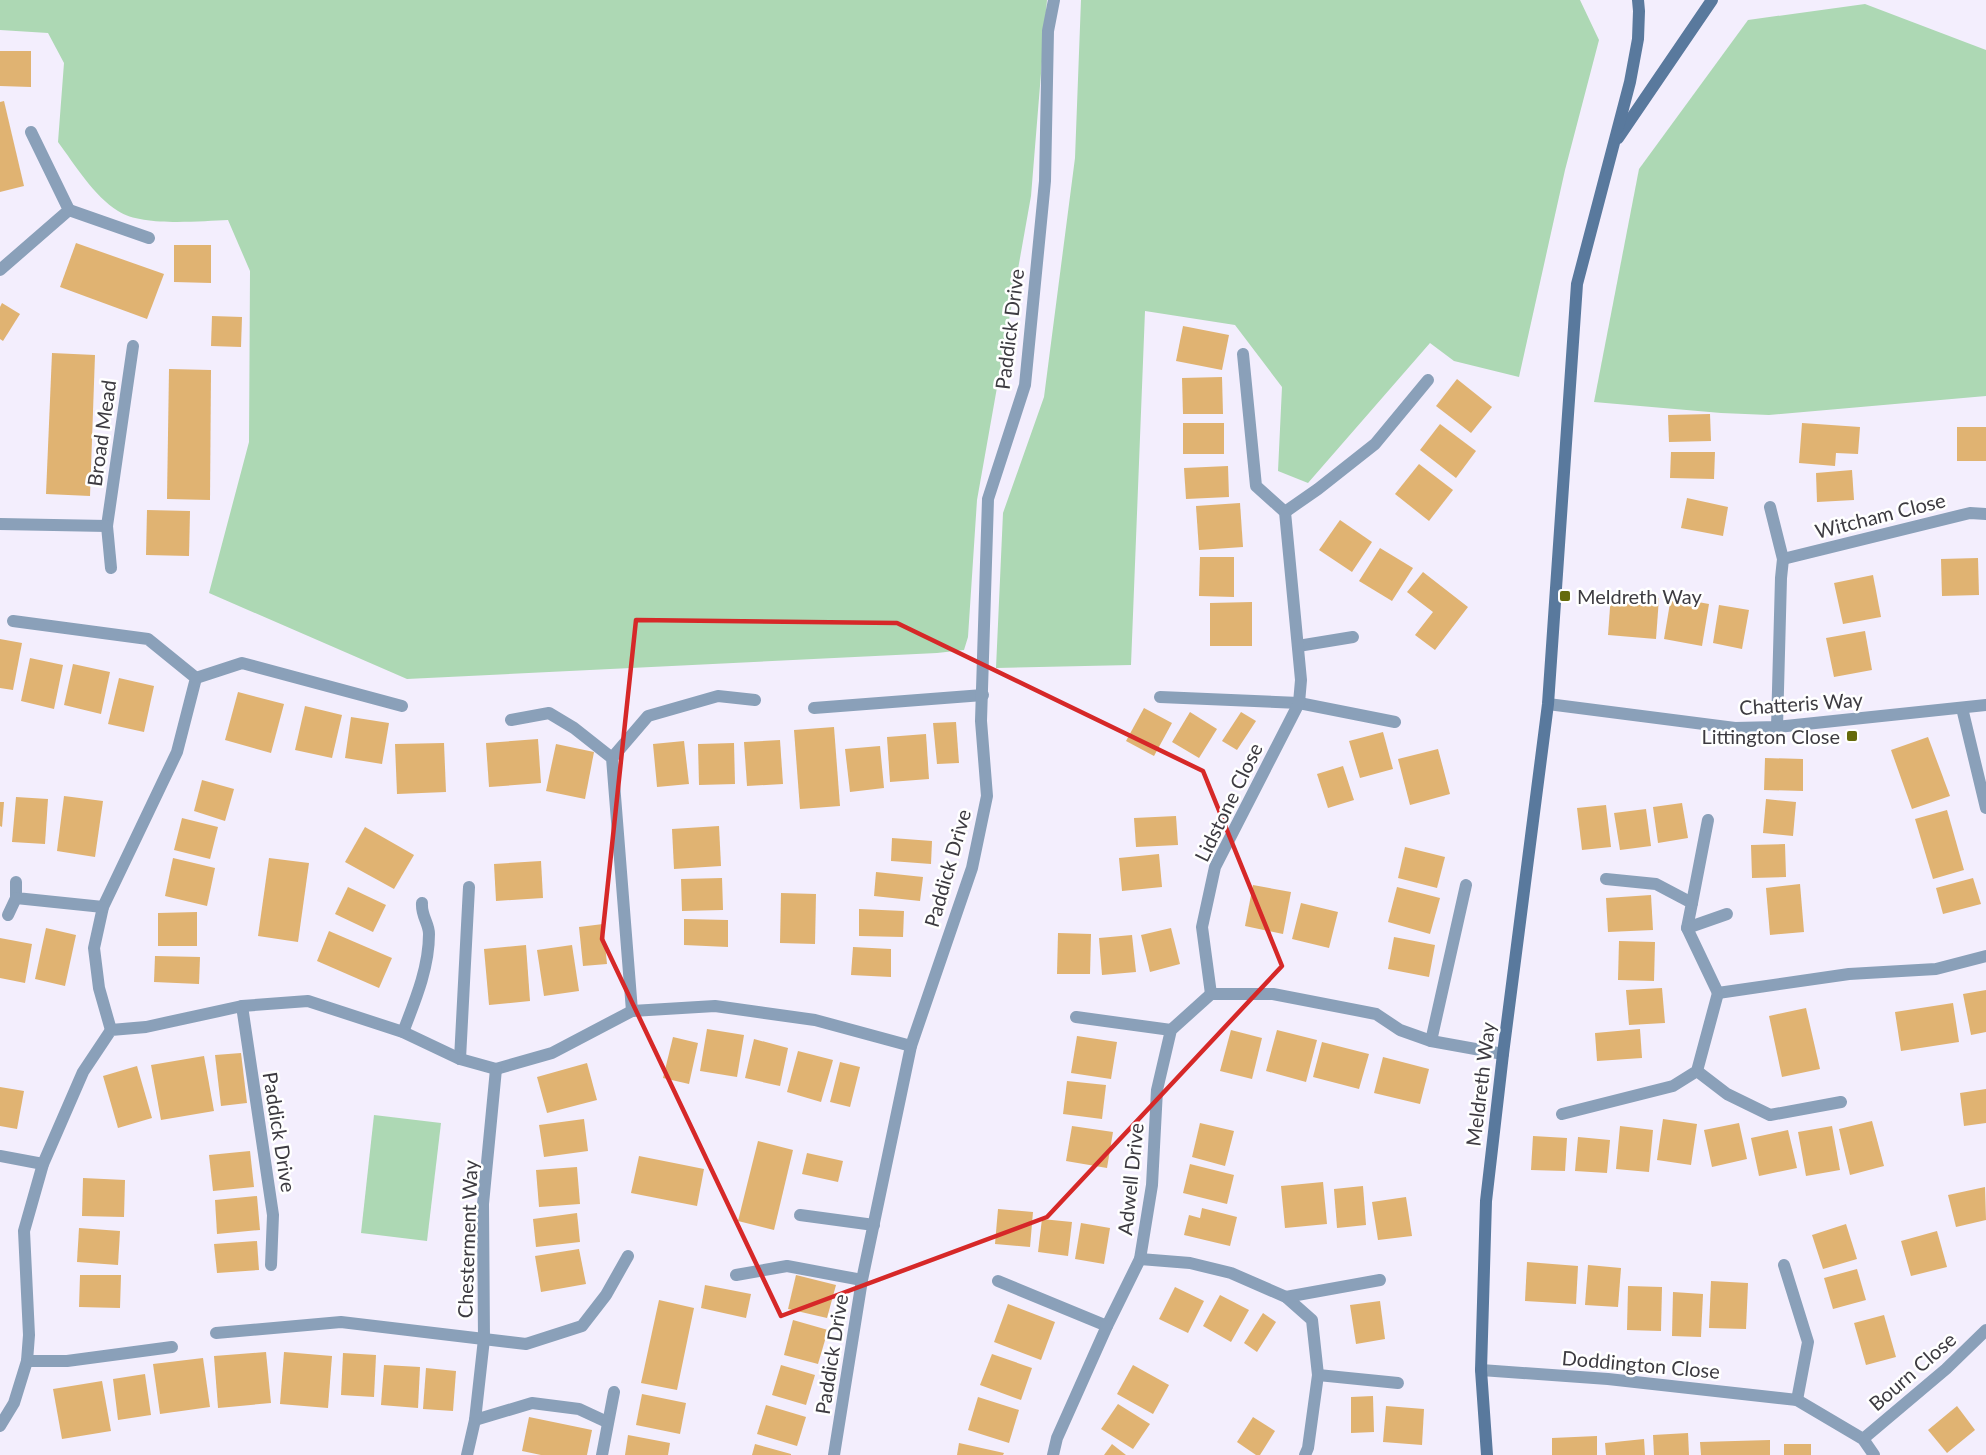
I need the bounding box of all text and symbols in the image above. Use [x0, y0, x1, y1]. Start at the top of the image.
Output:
street label: Paddick Drive [990, 267, 1028, 391]
street label: Broad Mead [82, 378, 120, 488]
street label: Witcham Close [1812, 487, 1948, 543]
place label: Meldreth Way [1577, 584, 1703, 608]
marker: Meldreth Way [1558, 589, 1572, 603]
street label: Chatteris Way [1738, 687, 1864, 719]
place label: Littington Close [1701, 724, 1840, 748]
marker: Littington Close [1845, 729, 1859, 743]
street label: Lidstone Close [1189, 739, 1267, 865]
street label: Paddick Drive [919, 806, 975, 930]
street label: Meldreth Way [1460, 1020, 1500, 1147]
street label: Paddick Drive [259, 1070, 301, 1194]
street label: Adwell Drive [1112, 1122, 1148, 1236]
street label: Chesterment Way [452, 1159, 482, 1319]
street label: Paddick Drive [810, 1292, 852, 1416]
street label: Bourn Close [1864, 1327, 1960, 1415]
street label: Doddington Close [1561, 1345, 1721, 1383]

